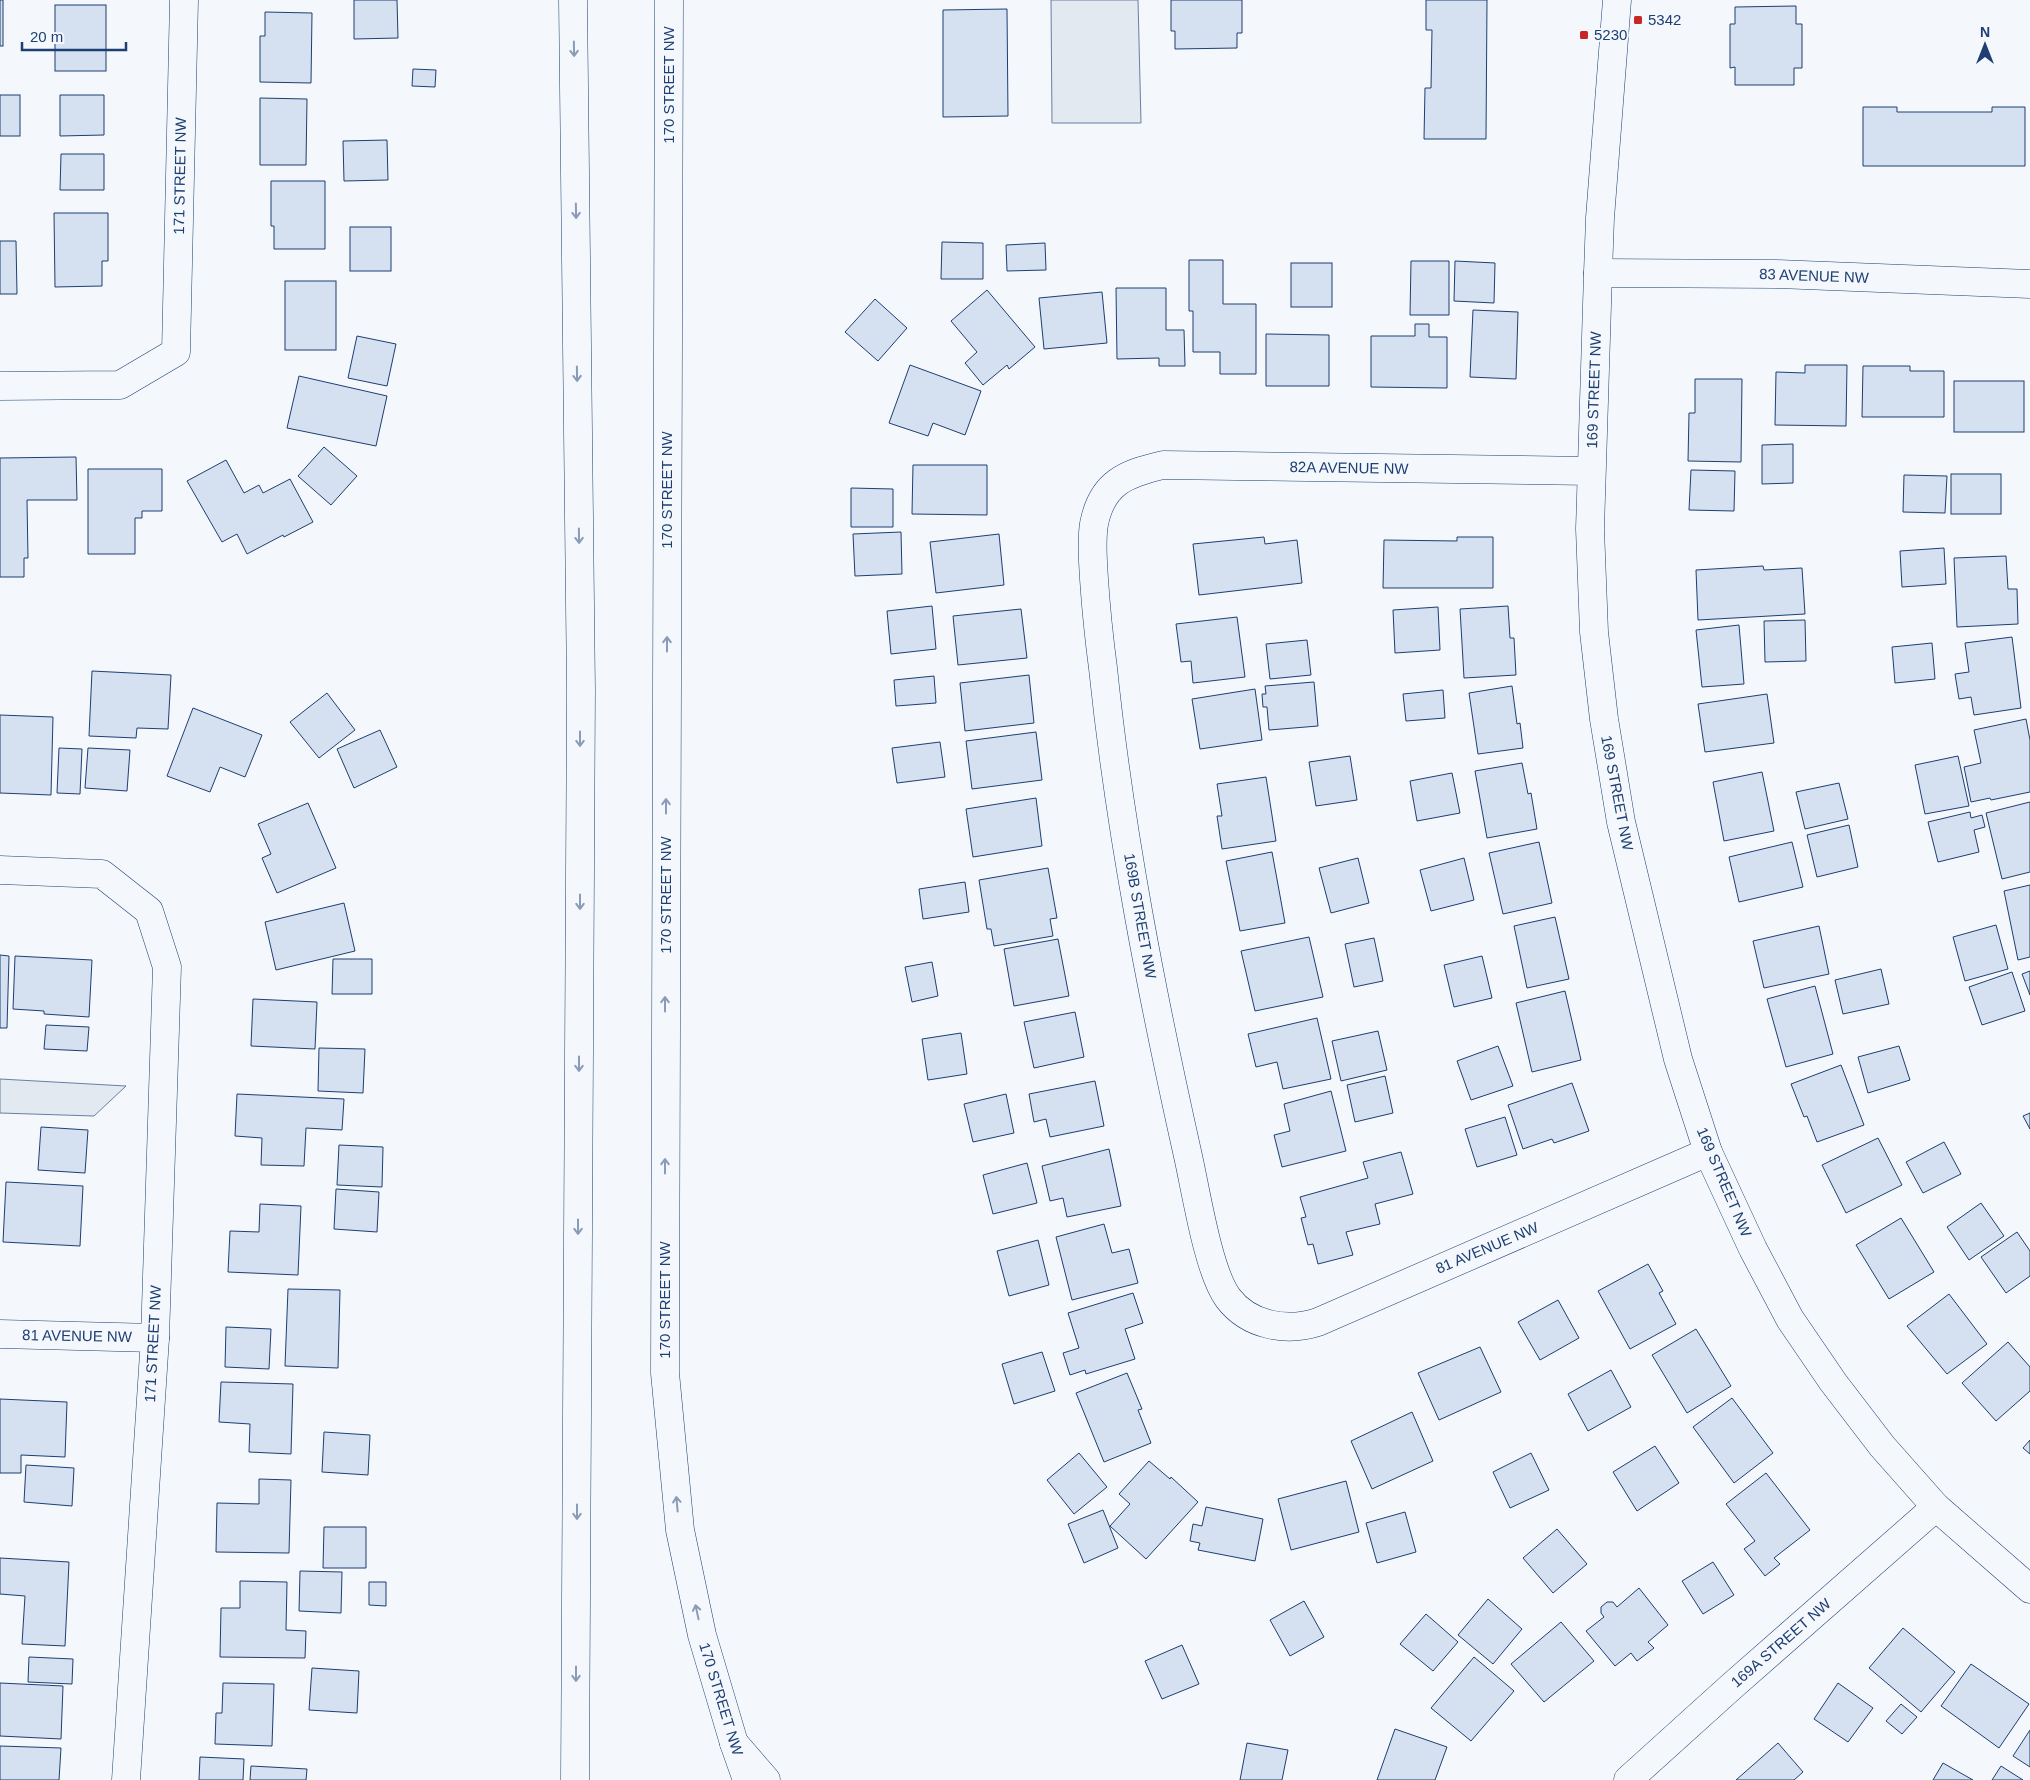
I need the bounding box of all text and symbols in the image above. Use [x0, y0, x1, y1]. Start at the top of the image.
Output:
place label: 5342 [1648, 11, 1681, 28]
marker: 5342 [1632, 14, 1644, 26]
scale bar [22, 20, 126, 52]
north arrow [1960, 20, 2010, 70]
text: N [1980, 24, 1990, 40]
street label: 170 STREET NW [660, 26, 677, 144]
place label: 5230 [1594, 26, 1627, 43]
text: 20 m [30, 28, 63, 45]
marker: 5230 [1578, 29, 1590, 41]
one-way arrow [569, 40, 579, 56]
street label: 171 STREET NW [170, 116, 189, 235]
one-way arrow [571, 203, 580, 219]
street label: 83 AVENUE NW [1759, 265, 1870, 286]
street label: 169 STREET NW [1583, 330, 1604, 449]
one-way arrow [572, 365, 582, 381]
street label: 170 STREET NW [658, 431, 675, 549]
street label: 82A AVENUE NW [1289, 458, 1409, 477]
one-way arrow [574, 528, 584, 544]
one-way arrow [662, 636, 672, 652]
one-way arrow [575, 730, 585, 747]
street label: 169 STREET NW [1598, 734, 1637, 853]
one-way arrow [661, 798, 671, 814]
street label: 170 STREET NW [657, 836, 674, 954]
street label: 169B STREET NW [1121, 852, 1160, 981]
one-way arrow [575, 893, 585, 909]
one-way arrow [660, 996, 670, 1012]
one-way arrow [574, 1056, 584, 1072]
street label: 169 STREET NW [1694, 1125, 1756, 1240]
one-way arrow [660, 1158, 670, 1174]
one-way arrow [573, 1218, 583, 1234]
street label: 81 AVENUE NW [1433, 1218, 1541, 1277]
street label: 170 STREET NW [656, 1241, 673, 1359]
street label: 171 STREET NW [141, 1284, 164, 1403]
street label: 81 AVENUE NW [22, 1326, 133, 1345]
one-way arrow [673, 1496, 682, 1512]
one-way arrow [572, 1504, 582, 1520]
street label: 169A STREET NW [1727, 1594, 1835, 1691]
one-way arrow [692, 1604, 701, 1620]
street label: 170 STREET NW [696, 1640, 747, 1758]
one-way arrow [571, 1666, 581, 1682]

